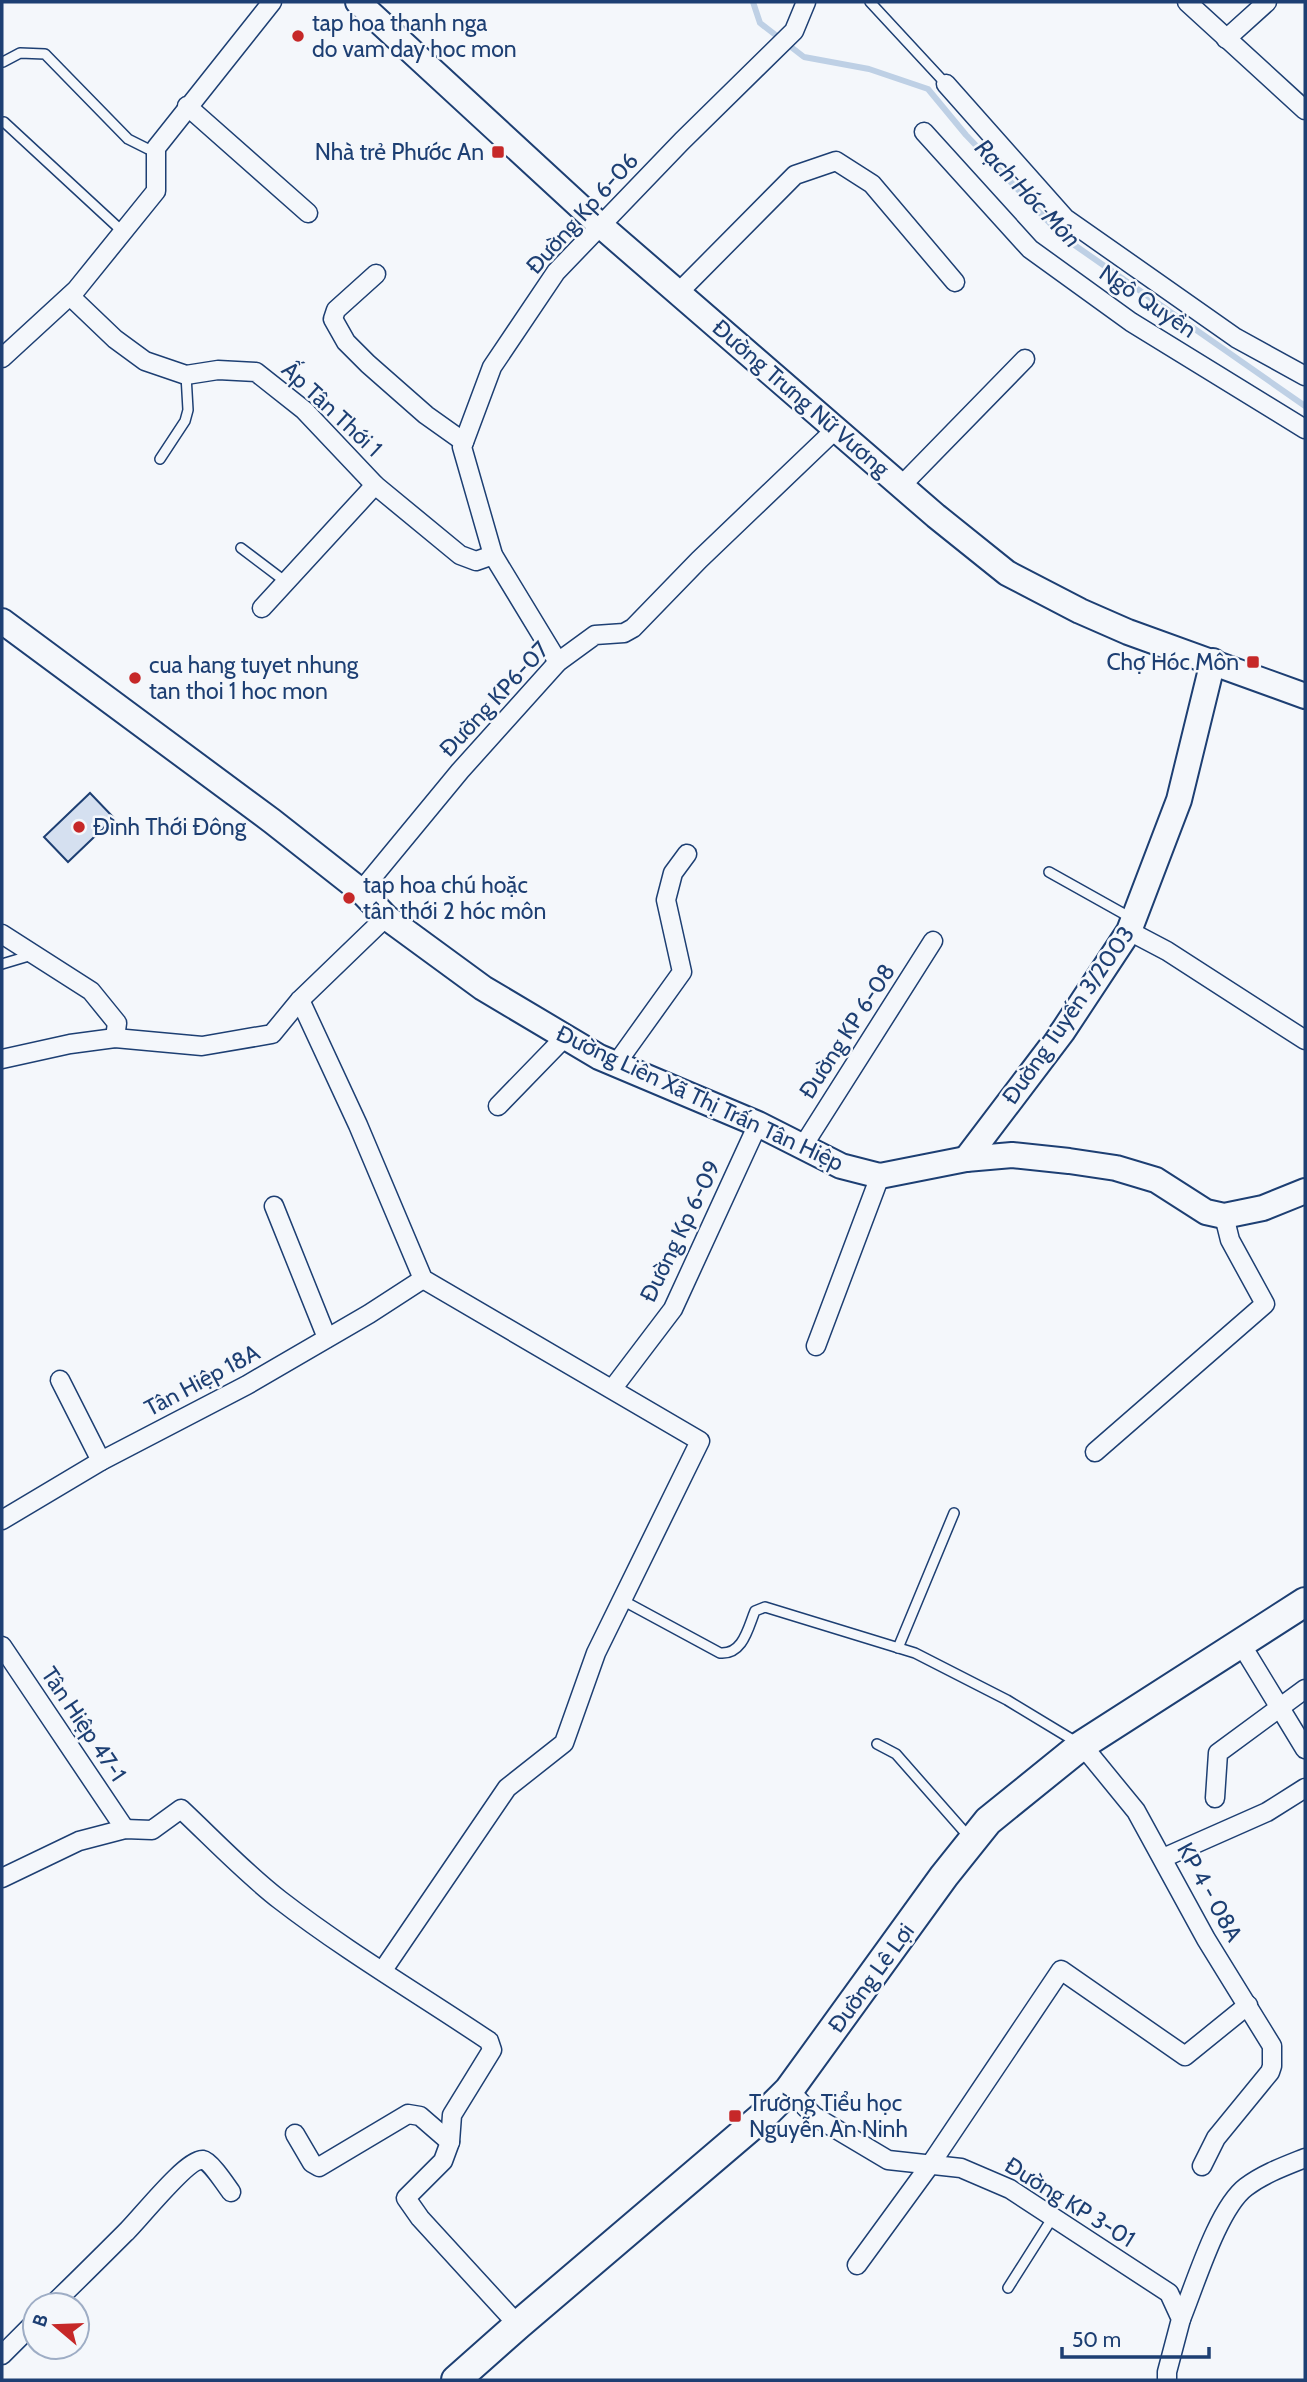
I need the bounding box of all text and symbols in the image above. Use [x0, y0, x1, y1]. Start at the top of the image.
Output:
place label: tap hoa thanh nga do vam day hoc mon [312, 9, 517, 63]
marker: tap hoa thanh nga do vam day hoc mon [290, 28, 306, 44]
water label: Rạch Hóc Môn [969, 133, 1087, 253]
place label: Nhà trẻ Phước An [315, 138, 484, 166]
marker: Nhà trẻ Phước An [490, 144, 506, 160]
street label: Đường Kp 6-06 [520, 146, 644, 280]
street label: Ngô Quyền [1094, 258, 1202, 344]
street label: Đường Trưng Nữ Vương [707, 314, 896, 483]
street label: Ấp Tân Thới 1 [276, 353, 390, 463]
street label: Đường KP6-07 [434, 635, 555, 762]
place label: Chợ Hóc Môn [1106, 648, 1239, 676]
place label: cua hang tuyet nhung tan thoi 1 hoc mon [149, 651, 359, 705]
marker: Chợ Hóc Môn [1245, 654, 1261, 670]
marker: cua hang tuyet nhung tan thoi 1 hoc mon [127, 670, 143, 686]
place label: Đình Thới Đông [93, 813, 247, 841]
marker: Đình Thới Đông [71, 819, 87, 835]
place label: tap hoa chú hoặc tân thới 2 hóc môn [363, 871, 546, 925]
marker: tap hoa chú hoặc tân thới 2 hóc môn [341, 890, 357, 906]
street label: Đường Tuyến 3/2003 [996, 921, 1140, 1109]
street label: Đường KP 6-08 [793, 958, 901, 1104]
street label: Đường Liên Xã Thị Trấn Tân Hiệp [552, 1019, 848, 1177]
street label: Đường Kp 6-09 [634, 1156, 726, 1306]
street label: Tân Hiệp 18A [140, 1338, 264, 1422]
street label: Tân Hiệp 47-1 [35, 1661, 133, 1787]
street label: KP 4 - 08A [1171, 1838, 1249, 1946]
street label: Đường Lê Lợi [822, 1918, 920, 2038]
place label: Trường Tiểu học Nguyễn An Ninh [749, 2089, 908, 2143]
marker: Trường Tiểu học Nguyễn An Ninh [727, 2108, 743, 2124]
street label: Đường KP 3-01 [1000, 2151, 1140, 2253]
north arrow [21, 2291, 91, 2361]
text: B [28, 2311, 53, 2330]
scale bar [1062, 2316, 1209, 2360]
text: 50 m [1072, 2327, 1121, 2352]

